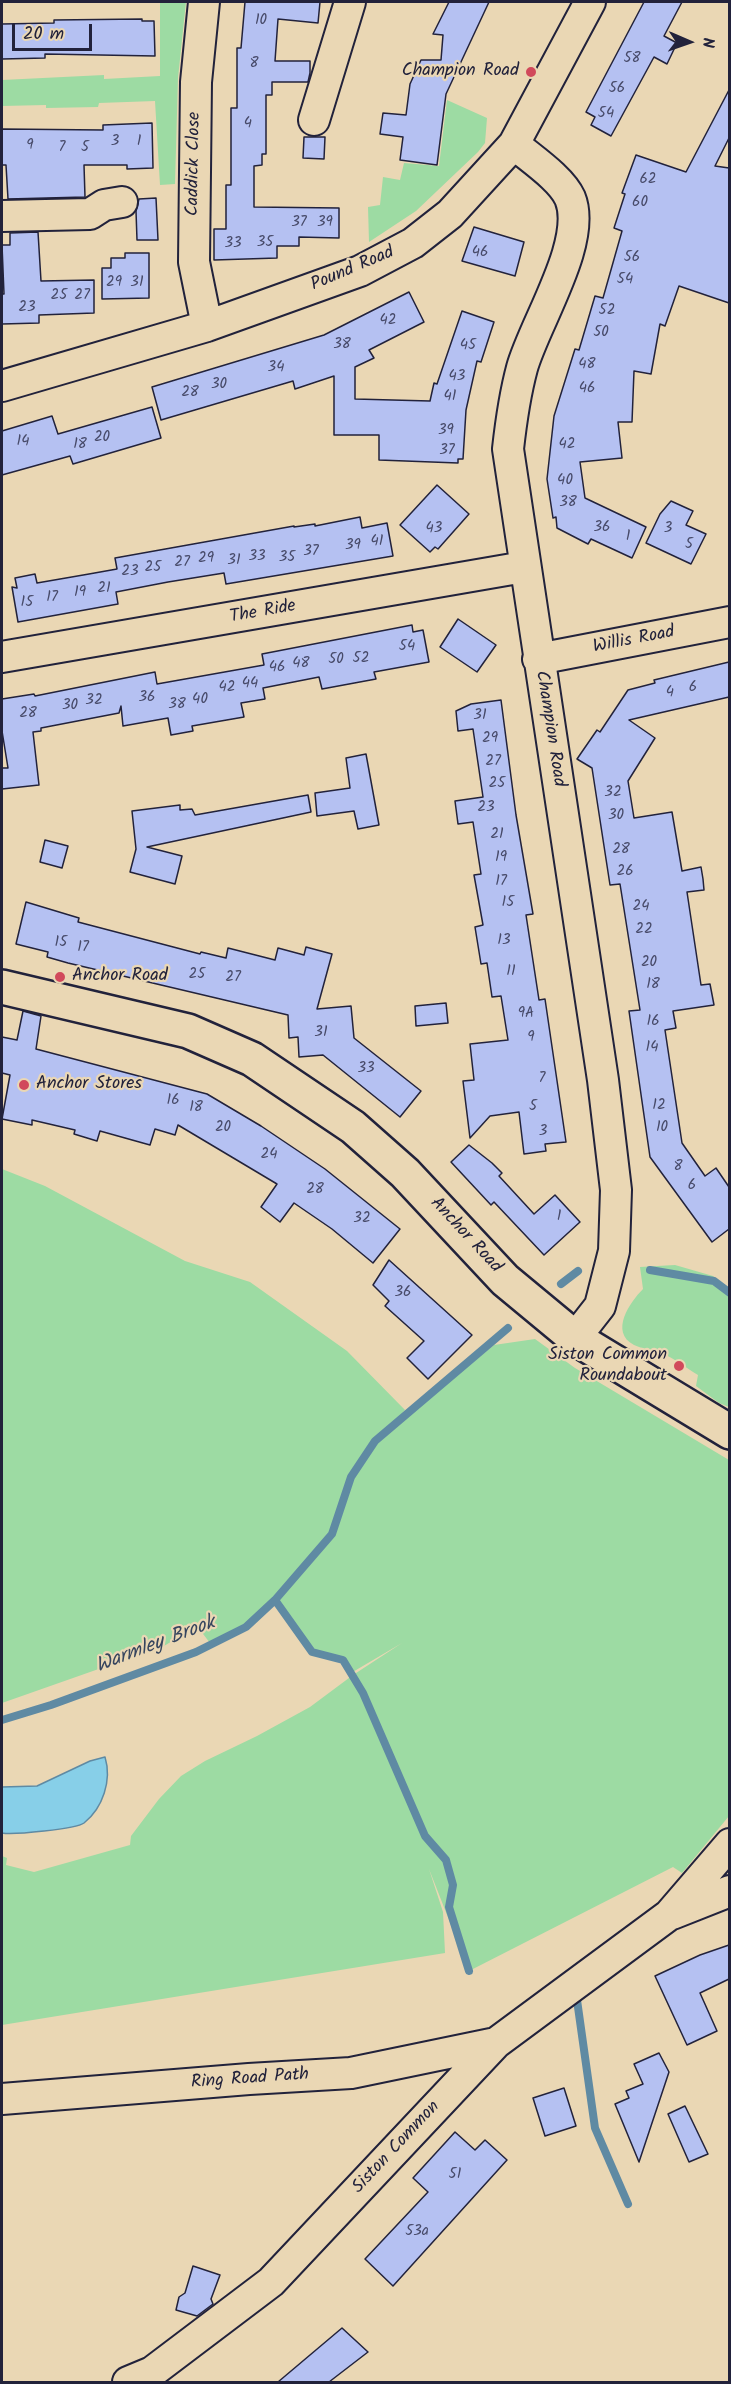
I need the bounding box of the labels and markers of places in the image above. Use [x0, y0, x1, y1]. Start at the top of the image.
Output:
place label: Champion Road [402, 61, 519, 83]
marker: Champion Road [524, 65, 538, 79]
place label: Anchor Road [72, 966, 168, 988]
marker: Anchor Road [53, 970, 67, 984]
place label: Anchor Stores [36, 1074, 142, 1096]
marker: Anchor Stores [17, 1078, 31, 1092]
place label: Siston Common Roundabout [548, 1345, 667, 1388]
marker: Siston Common Roundabout [672, 1359, 686, 1373]

